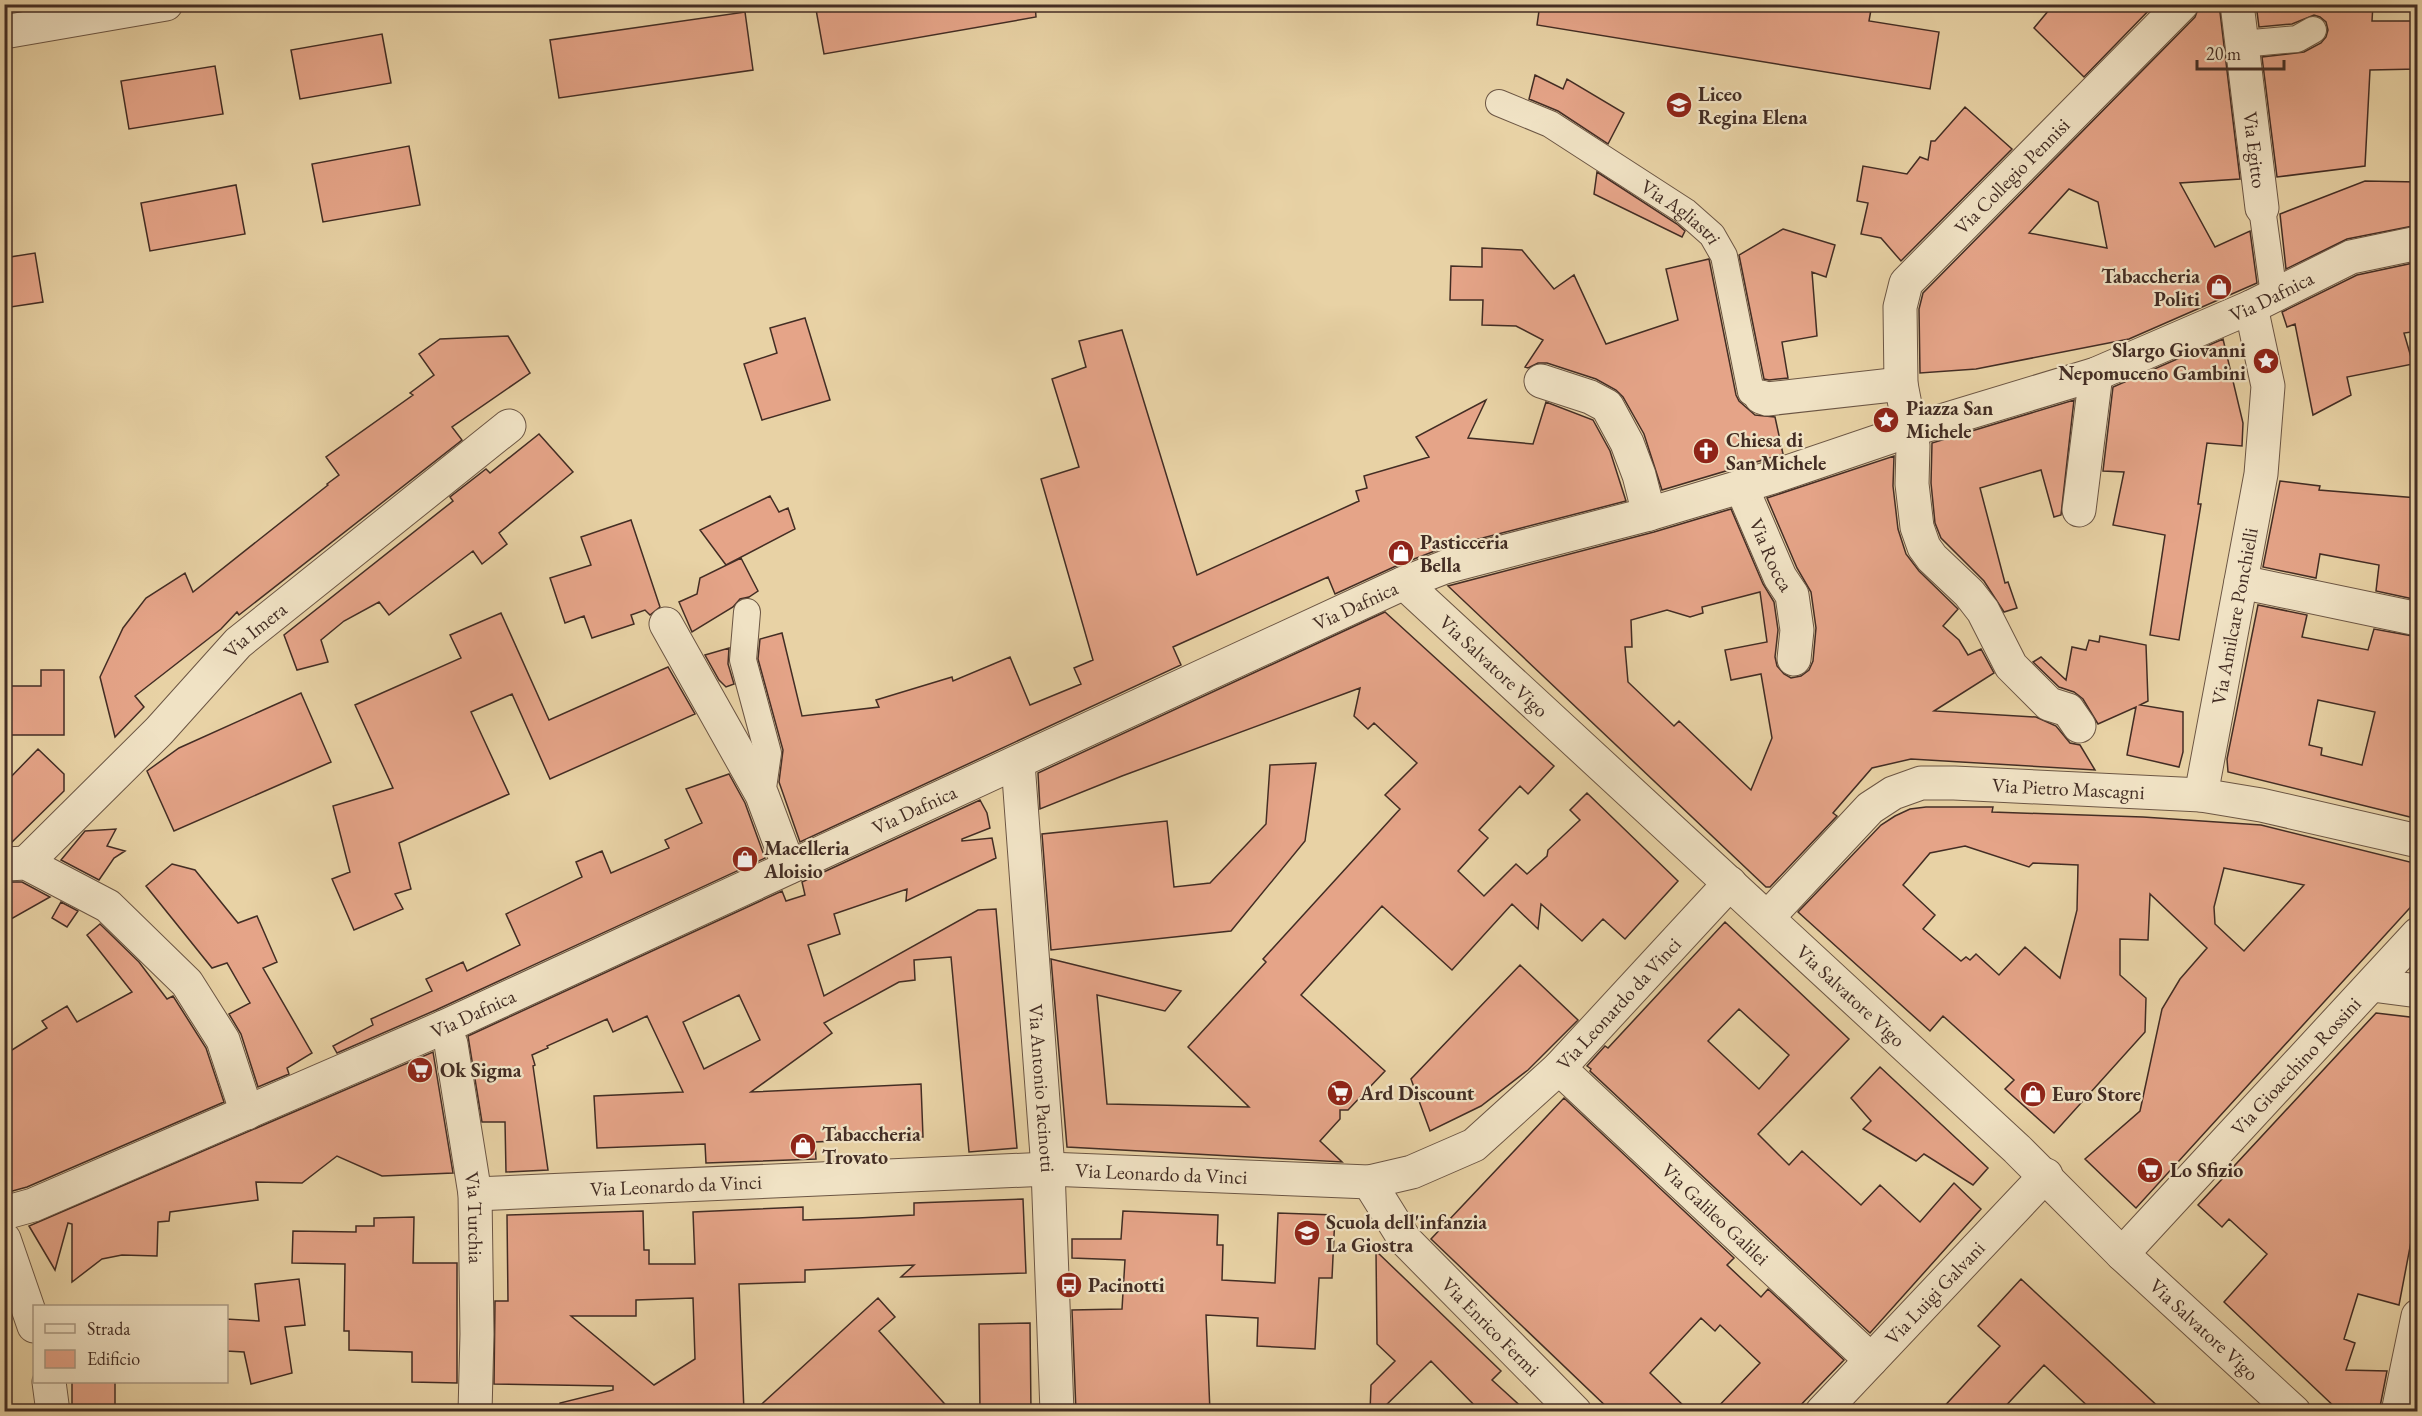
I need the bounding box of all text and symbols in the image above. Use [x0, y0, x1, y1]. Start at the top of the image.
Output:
scale bar [2197, 33, 2284, 71]
text: 20 m [2206, 42, 2241, 65]
place label: Liceo Regina Elena [1698, 81, 1808, 130]
school or university icon: Liceo Regina Elena [1664, 90, 1694, 120]
street label: Via Egitto [2237, 110, 2272, 190]
street label: Via Collegio Pennisi [1948, 112, 2075, 240]
street label: Via Agliastri [1636, 173, 1728, 249]
place label: Tabaccheria Politi [2101, 263, 2200, 312]
street label: Via Dafnica [2225, 265, 2318, 328]
shop icon: Tabaccheria Politi [2204, 272, 2234, 302]
place label: Slargo Giovanni Nepomuceno Gambini [2058, 337, 2246, 386]
place icon: Slargo Giovanni Nepomuceno Gambini [2251, 346, 2281, 376]
place label: Piazza San Michele [1906, 395, 1993, 444]
place icon: Piazza San Michele [1871, 405, 1901, 435]
place label: Chiesa di San Michele [1726, 427, 1826, 476]
church icon: Chiesa di San Michele [1691, 436, 1721, 466]
street label: Via Rocca [1743, 514, 1799, 597]
street label: Via Amilcare Ponchielli [2205, 525, 2264, 707]
place label: Pasticceria Bella [1420, 529, 1509, 578]
shop icon: Pasticceria Bella [1386, 538, 1416, 568]
street label: Via Dafnica [1309, 575, 1402, 636]
street label: Via Imera [218, 596, 292, 664]
street label: Via Salvatore Vigo [1434, 609, 1554, 723]
street label: Via Pietro Mascagni [1992, 772, 2145, 805]
street label: Via Dafnica [868, 779, 961, 840]
place label: Macelleria Aloisio [763, 835, 850, 884]
shop icon: Macelleria Aloisio [730, 844, 760, 874]
street label: Via Leonardo da Vinci [1551, 932, 1687, 1076]
street label: Via Salvatore Vigo [1791, 939, 1911, 1053]
street label: Via Dafnica [427, 983, 520, 1044]
street label: Via Gioacchino Rossini [2225, 991, 2367, 1141]
street label: Via Antonio Pacinotti [1023, 1003, 1061, 1173]
supermarket icon: Ok Sigma [405, 1055, 435, 1085]
place label: Ok Sigma [440, 1057, 522, 1083]
supermarket icon: Ard Discount [1325, 1078, 1355, 1108]
shop icon: Euro Store [2018, 1079, 2048, 1109]
place label: Ard Discount [1359, 1080, 1475, 1106]
place label: Euro Store [2052, 1081, 2141, 1107]
place label: Tabaccheria Trovato [822, 1121, 921, 1170]
shop icon: Tabaccheria Trovato [788, 1131, 818, 1161]
supermarket icon: Lo Sfizio [2135, 1155, 2165, 1185]
street label: Via Leonardo da Vinci [1075, 1157, 1248, 1190]
street label: Via Galileo Galilei [1656, 1157, 1775, 1271]
place label: Lo Sfizio [2170, 1157, 2243, 1183]
street label: Via Leonardo da Vinci [589, 1168, 762, 1202]
street label: Via Turchia [459, 1170, 489, 1264]
place label: Scuola dell'infanzia La Giostra [1326, 1209, 1487, 1258]
school or university icon: Scuola dell'infanzia La Giostra [1292, 1218, 1322, 1248]
street label: Via Luigi Galvani [1879, 1235, 1990, 1350]
bus stop icon: Pacinotti [1054, 1270, 1084, 1300]
street label: Via Enrico Fermi [1436, 1271, 1545, 1382]
place label: Pacinotti [1088, 1272, 1165, 1298]
street label: Via Salvatore Vigo [2144, 1273, 2264, 1386]
legend [33, 1305, 228, 1383]
text: Strada [87, 1317, 131, 1340]
text: Edificio [87, 1347, 140, 1370]

